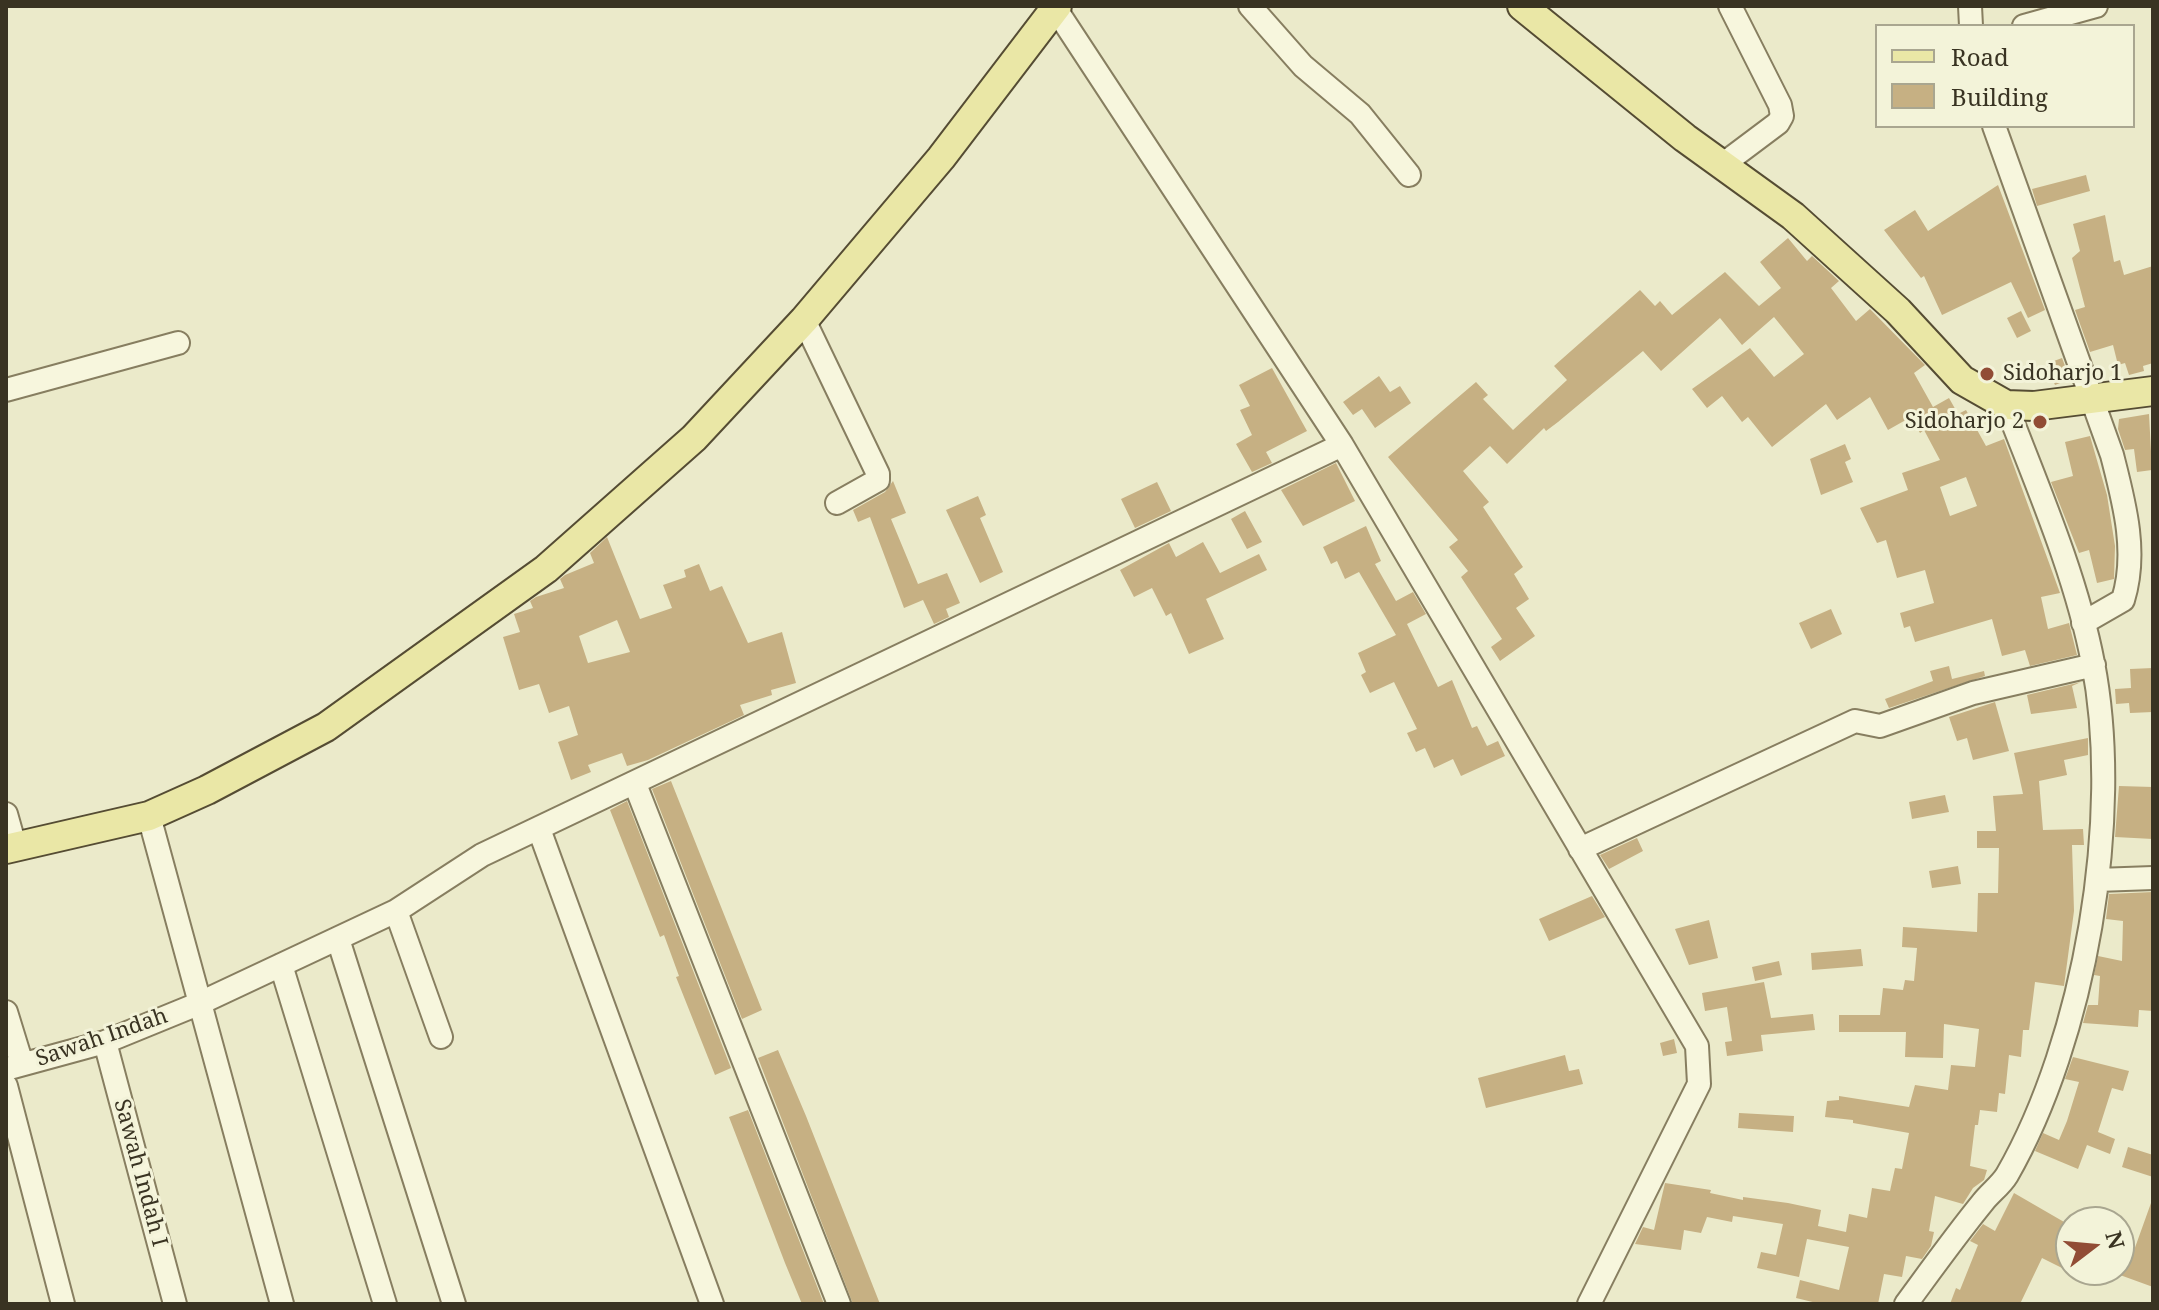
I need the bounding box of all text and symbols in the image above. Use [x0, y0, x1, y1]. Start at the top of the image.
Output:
legend [1875, 24, 2135, 128]
text: Road [1951, 40, 2009, 73]
text: Building [1951, 80, 2048, 113]
place label: Sidoharjo 1 [2003, 361, 2122, 387]
marker: Sidoharjo 1 [1978, 365, 1996, 383]
place label: Sidoharjo 2 [1905, 409, 2024, 435]
marker: Sidoharjo 2 [2031, 413, 2049, 431]
street label: Sawah Indah [33, 1003, 171, 1073]
street label: Sawah Indah I [108, 1097, 172, 1249]
north arrow [2055, 1206, 2135, 1286]
text: N [2099, 1227, 2133, 1252]

